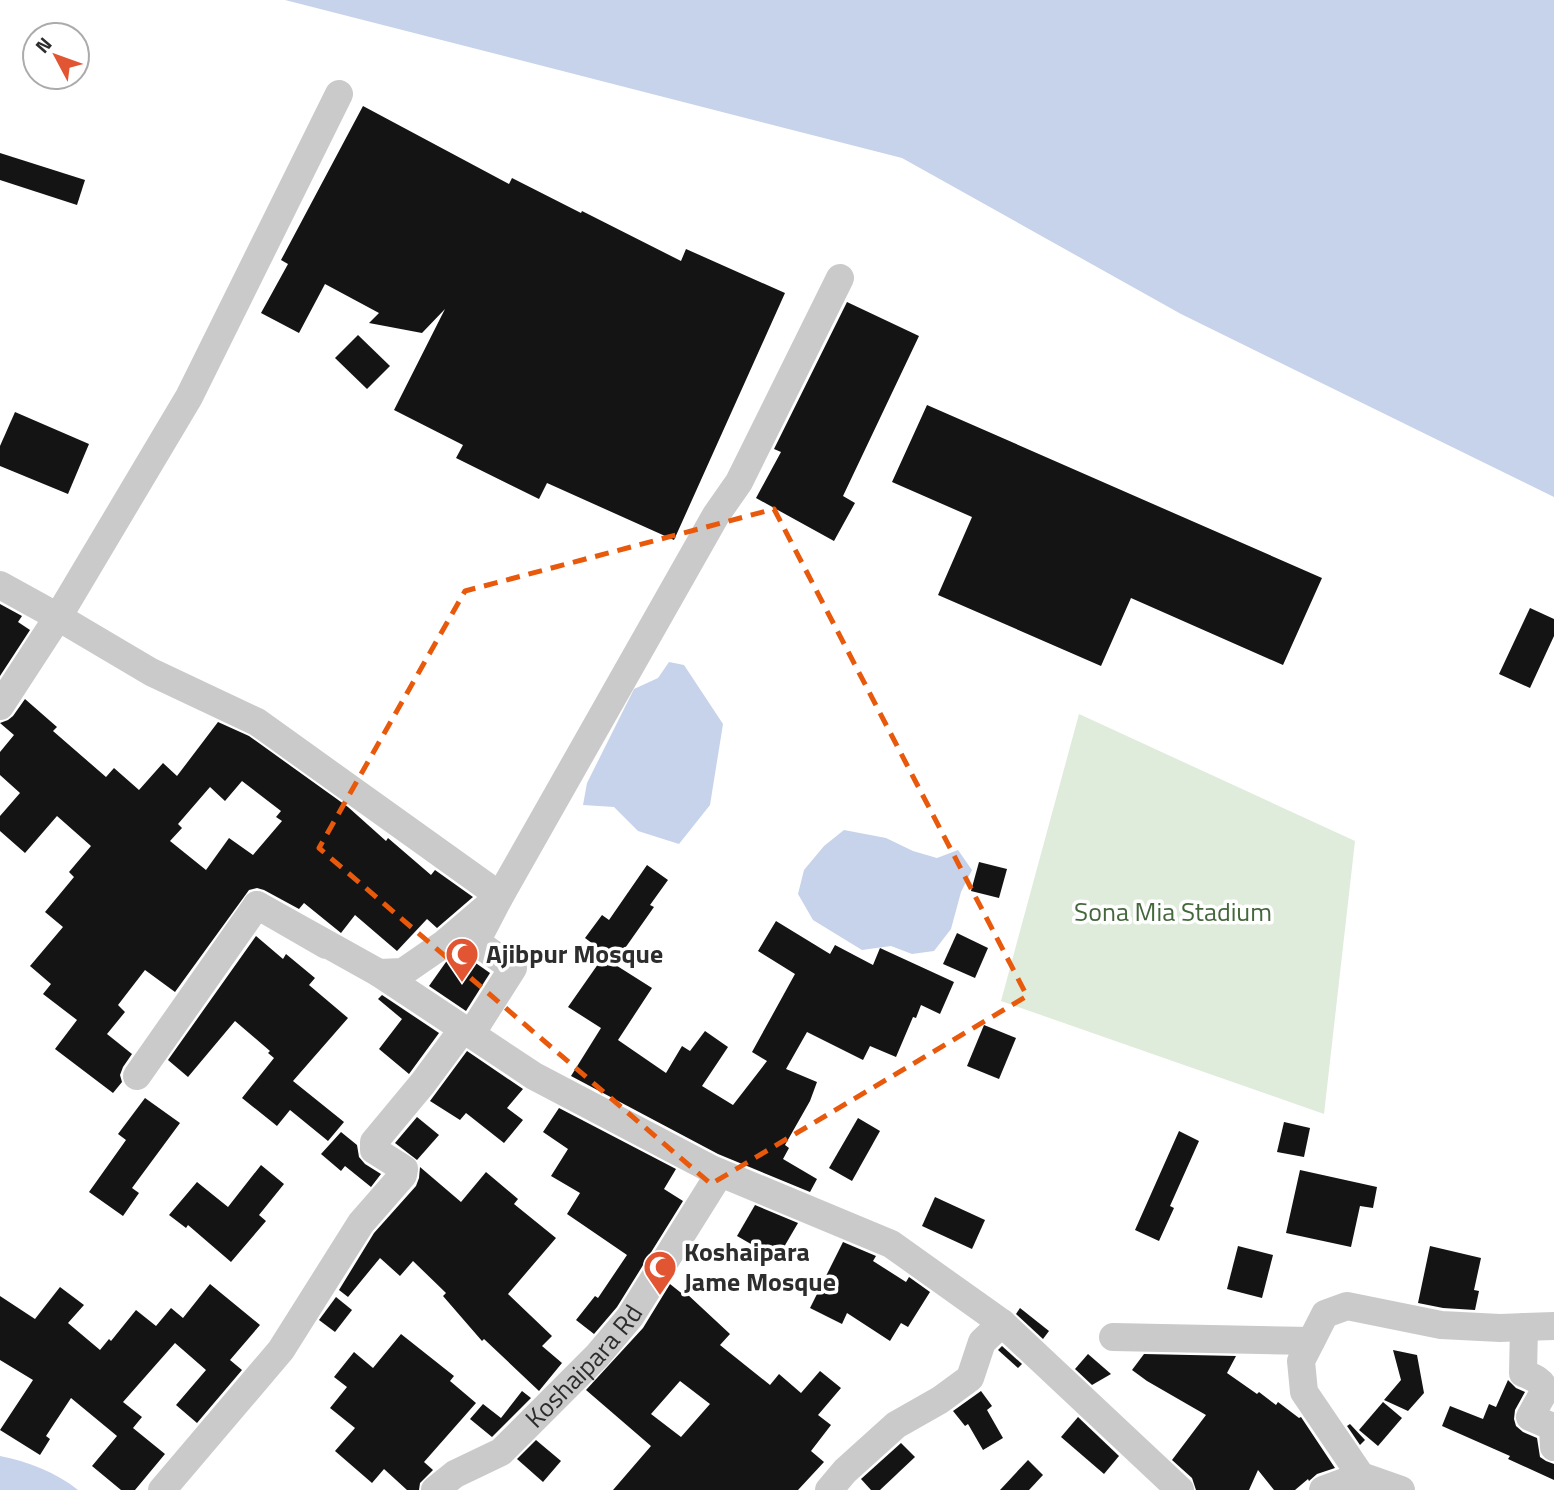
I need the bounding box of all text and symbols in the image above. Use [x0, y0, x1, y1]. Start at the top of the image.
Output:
north arrow [21, 21, 91, 91]
text: N [28, 30, 58, 59]
park label: Sona Mia Stadium [1074, 892, 1272, 931]
place label: Ajibpur Mosque [486, 934, 663, 973]
mosque icon: Ajibpur Mosque [443, 935, 481, 984]
place label: Koshaipara Jame Mosque [684, 1232, 836, 1301]
mosque icon: Koshaipara Jame Mosque [641, 1248, 679, 1297]
street label: Koshaipara Rd [516, 1297, 652, 1437]

